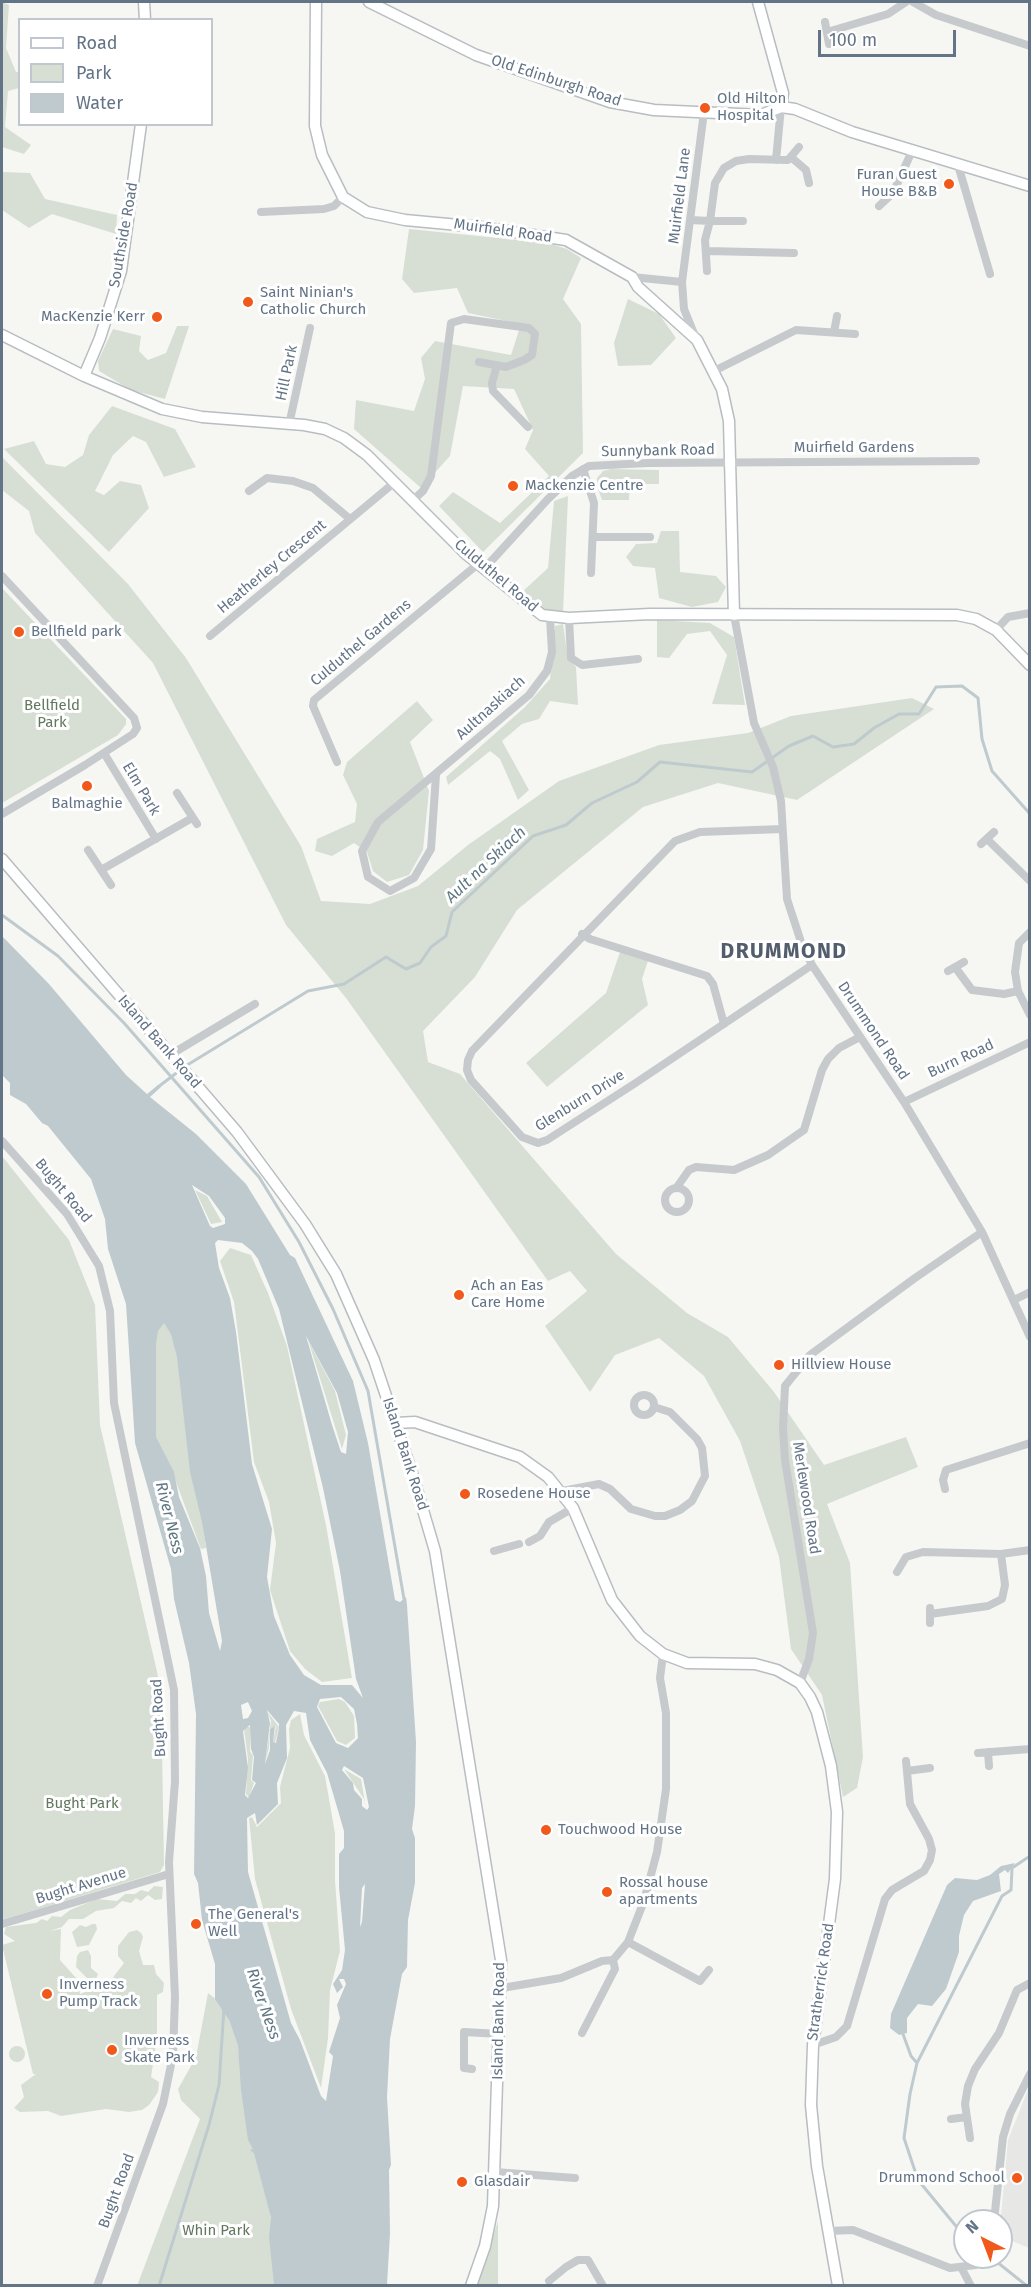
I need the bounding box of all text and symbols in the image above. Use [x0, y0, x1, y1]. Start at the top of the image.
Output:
legend [18, 18, 213, 126]
scale bar [821, 18, 959, 56]
text: 100 m [829, 29, 877, 51]
text: Road [76, 32, 118, 54]
street label: Old Edinburgh Road [489, 51, 623, 111]
text: Park [76, 62, 111, 84]
place label: Old Hilton Hospital [717, 90, 786, 125]
text: Water [76, 92, 123, 114]
marker: Old Hilton Hospital [698, 101, 712, 115]
street label: Muirfield Lane [665, 147, 695, 245]
place label: Furan Guest House B&B [856, 166, 937, 201]
marker: Furan Guest House B&B [942, 177, 956, 191]
street label: Southside Road [106, 181, 142, 289]
street label: Muirfield Road [453, 215, 553, 247]
place label: Saint Ninian's Catholic Church [260, 284, 366, 319]
marker: Saint Ninian's Catholic Church [241, 295, 255, 309]
place label: MacKenzie Kerr [41, 308, 145, 326]
marker: MacKenzie Kerr [150, 310, 164, 324]
street label: Hill Park [272, 343, 302, 403]
street label: Muirfield Gardens [794, 439, 914, 457]
street label: Sunnybank Road [601, 441, 715, 461]
place label: Mackenzie Centre [525, 477, 643, 495]
marker: Mackenzie Centre [506, 479, 520, 493]
street label: Heatherley Crescent [214, 516, 330, 618]
street label: Culduthel Road [450, 536, 542, 616]
street label: Culduthel Gardens [307, 596, 415, 690]
place label: Bellfield park [31, 623, 122, 641]
marker: Bellfield park [12, 625, 26, 639]
street label: Aultnaskiach [453, 672, 529, 744]
park label: Bellfield Park [24, 697, 80, 732]
street label: Elm Park [118, 759, 164, 819]
marker: Balmaghie [80, 779, 94, 793]
place label: Balmaghie [51, 795, 123, 813]
water label: Ault na Skiach [442, 823, 530, 907]
district label: DRUMMOND [720, 939, 848, 965]
street label: Drummond Road [833, 978, 913, 1084]
street label: Island Bank Road [114, 992, 204, 1092]
street label: Burn Road [925, 1036, 997, 1082]
street label: Glenburn Drive [532, 1066, 628, 1136]
street label: Bught Road [31, 1155, 95, 1227]
place label: Ach an Eas Care Home [471, 1277, 545, 1312]
marker: Ach an Eas Care Home [452, 1288, 466, 1302]
place label: Hillview House [791, 1356, 891, 1374]
marker: Hillview House [772, 1358, 786, 1372]
street label: Island Bank Road [378, 1395, 432, 1513]
street label: Merlewood Road [788, 1440, 824, 1556]
water label: River Ness [151, 1480, 187, 1556]
place label: Rosedene House [477, 1485, 591, 1503]
marker: Rosedene House [458, 1487, 472, 1501]
street label: Bught Road [148, 1678, 170, 1758]
park label: Bught Park [45, 1795, 119, 1813]
place label: Touchwood House [558, 1821, 682, 1839]
marker: Touchwood House [539, 1823, 553, 1837]
street label: Bught Avenue [34, 1864, 128, 1908]
place label: Rossal house apartments [619, 1874, 708, 1909]
marker: Rossal house apartments [600, 1885, 614, 1899]
place label: The General's Well [208, 1906, 299, 1941]
marker: The General's Well [189, 1917, 203, 1931]
street label: Stratherrick Road [804, 1922, 838, 2042]
street label: Island Bank Road [489, 1962, 509, 2080]
water label: River Ness [242, 1966, 284, 2042]
place label: Inverness Pump Track [59, 1976, 137, 2011]
marker: Inverness Pump Track [40, 1987, 54, 2001]
place label: Inverness Skate Park [124, 2032, 195, 2067]
marker: Inverness Skate Park [105, 2043, 119, 2057]
street label: Bught Road [95, 2151, 139, 2231]
place label: Drummond School [879, 2169, 1005, 2187]
marker: Drummond School [1010, 2171, 1024, 2185]
place label: Glasdair [474, 2173, 530, 2191]
marker: Glasdair [455, 2175, 469, 2189]
north arrow [953, 2209, 1013, 2269]
text: N [962, 2216, 982, 2237]
park label: Whin Park [182, 2222, 250, 2240]

